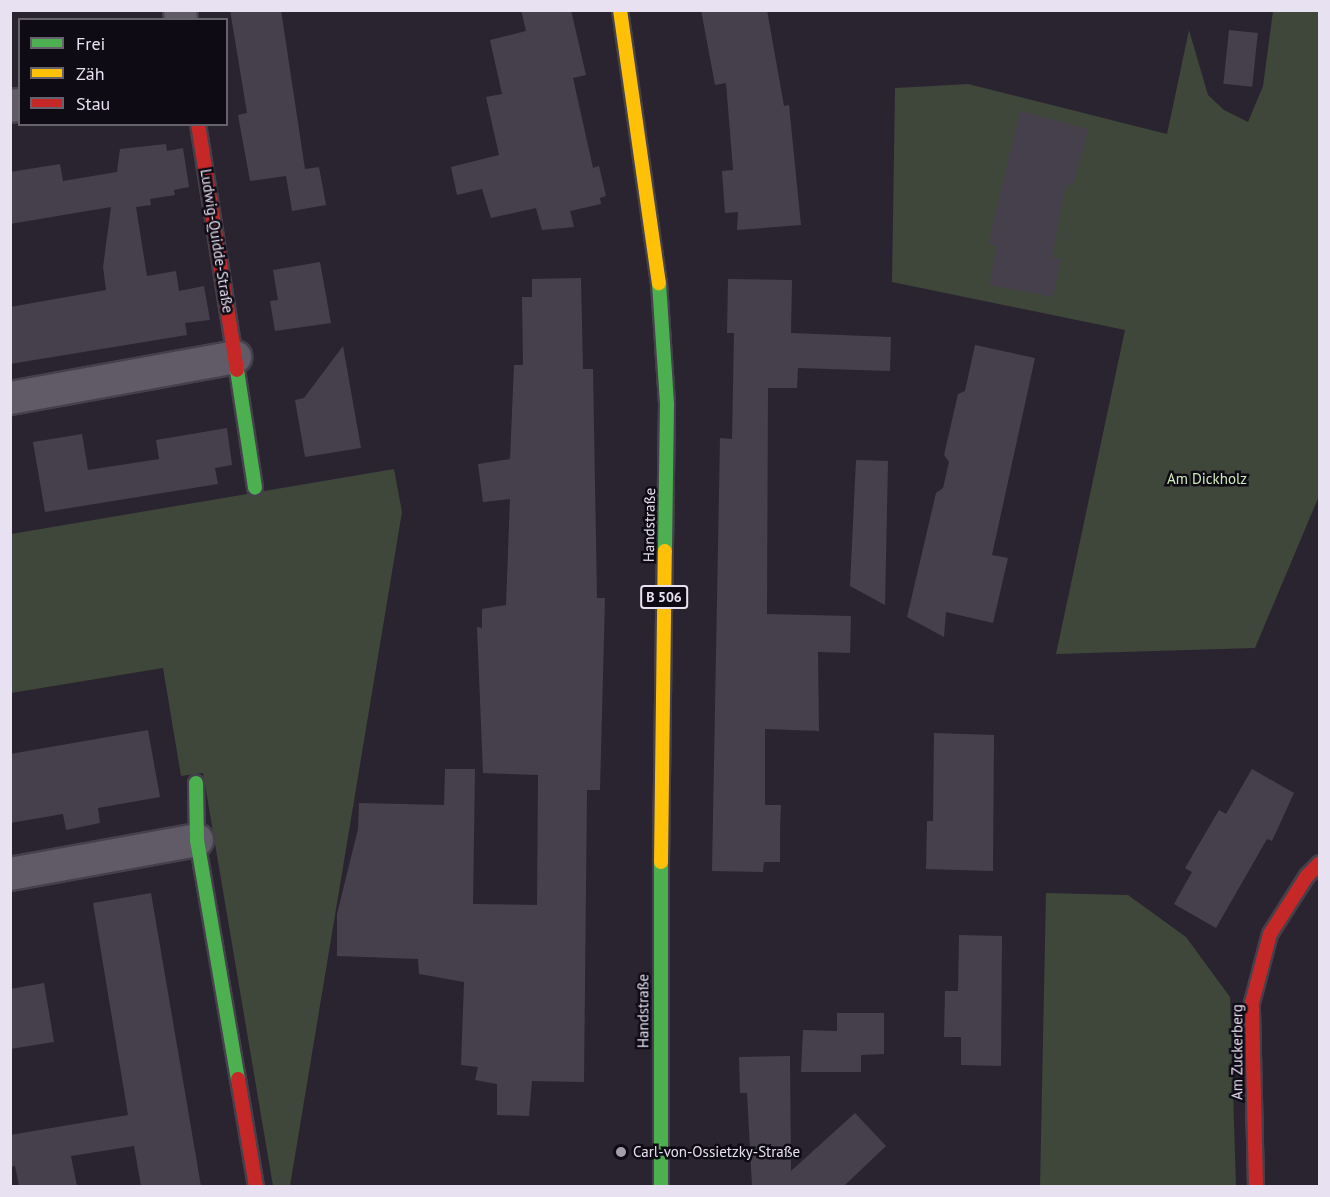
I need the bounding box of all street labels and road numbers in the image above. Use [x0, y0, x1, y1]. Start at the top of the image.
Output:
street label: Ludwig-Quidde-Straße [197, 168, 237, 314]
street label: Handstraße [639, 488, 659, 562]
road number: B 506 [640, 586, 688, 608]
street label: Handstraße [634, 974, 652, 1048]
street label: Am Zuckerberg [1228, 1004, 1246, 1100]

